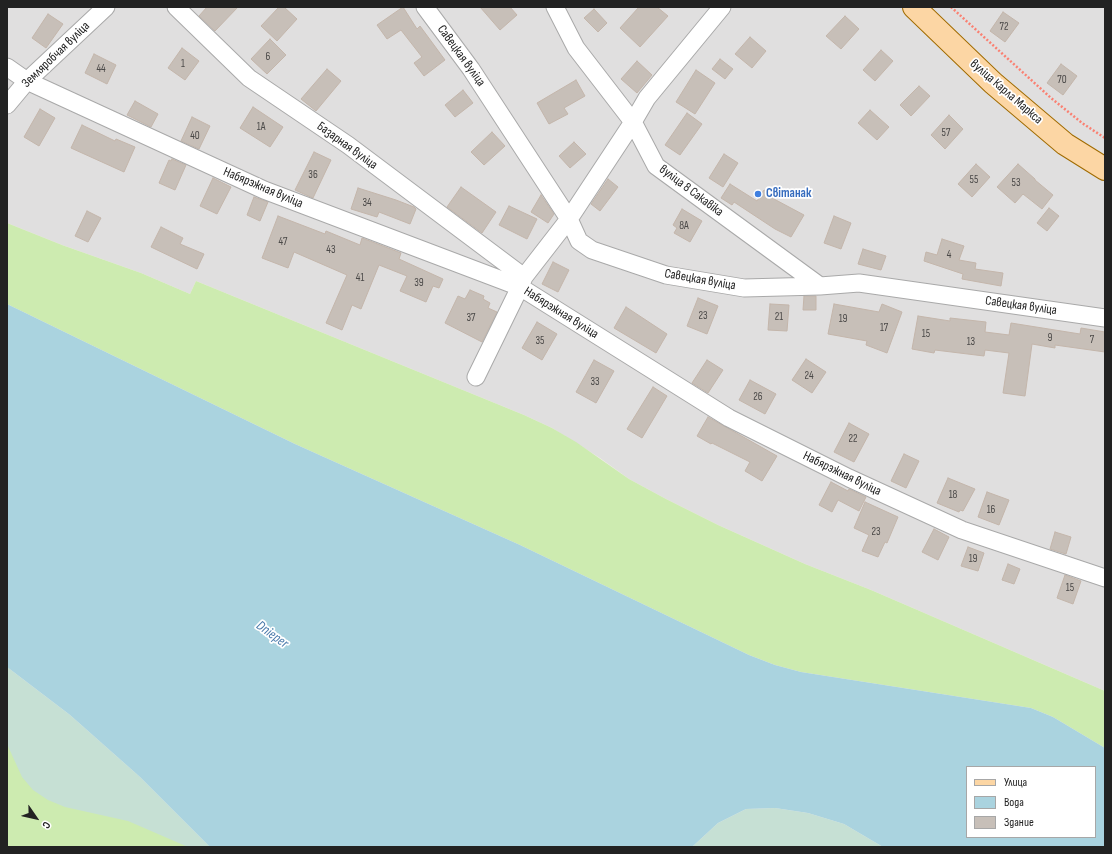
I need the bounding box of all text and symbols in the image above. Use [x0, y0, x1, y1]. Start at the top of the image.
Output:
street label: Земляробчая вуліца [19, 19, 93, 91]
house number: 72 [1000, 20, 1008, 34]
street label: Савецкая вуліца [434, 22, 488, 90]
house number: 6 [266, 50, 270, 64]
street label: вуліца Карла Маркса [967, 56, 1045, 128]
house number: 1 [181, 57, 185, 71]
house number: 44 [96, 62, 106, 76]
house number: 70 [1057, 73, 1067, 87]
street label: Базарная вуліца [314, 119, 380, 173]
house number: 1А [257, 120, 265, 134]
house number: 57 [942, 126, 950, 140]
house number: 40 [190, 129, 200, 143]
street label: вуліца 8 Сакавіка [656, 162, 726, 220]
street label: Набярэжная вуліца [221, 164, 305, 212]
house number: 36 [308, 168, 318, 182]
house number: 55 [970, 173, 978, 187]
house number: 53 [1011, 176, 1021, 190]
place label: Світанак [766, 186, 811, 202]
marker: Світанак [753, 189, 763, 199]
house number: 34 [362, 196, 372, 210]
house number: 8А [679, 219, 689, 233]
house number: 47 [279, 235, 287, 249]
house number: 43 [326, 243, 336, 257]
house number: 4 [947, 248, 951, 262]
street label: Савецкая вуліца [663, 266, 737, 294]
house number: 41 [356, 271, 364, 285]
house number: 39 [414, 276, 424, 290]
street label: Набярэжная вуліца [521, 284, 601, 342]
street label: Савецкая вуліца [984, 293, 1058, 319]
house number: 23 [698, 309, 708, 323]
house number: 21 [775, 310, 783, 324]
house number: 37 [466, 311, 476, 325]
house number: 19 [839, 312, 847, 326]
house number: 17 [880, 321, 888, 335]
house number: 15 [922, 327, 930, 341]
house number: 9 [1048, 331, 1052, 345]
house number: 7 [1090, 333, 1094, 347]
house number: 35 [535, 334, 545, 348]
house number: 13 [967, 335, 975, 349]
house number: 24 [804, 369, 814, 383]
house number: 33 [590, 375, 600, 389]
house number: 26 [753, 390, 763, 404]
house number: 22 [848, 432, 858, 446]
street label: Набярэжная вуліца [800, 448, 884, 500]
house number: 18 [949, 488, 957, 502]
house number: 16 [987, 503, 995, 517]
house number: 23 [871, 525, 881, 539]
house number: 19 [969, 552, 977, 566]
house number: 15 [1066, 581, 1074, 595]
water label: Dnieper [253, 618, 291, 652]
legend [966, 766, 1096, 838]
text: Улица [1004, 775, 1027, 790]
text: Вода [1004, 795, 1024, 810]
north arrow [16, 798, 56, 838]
text: Здание [1004, 815, 1034, 830]
text: С [39, 819, 53, 831]

